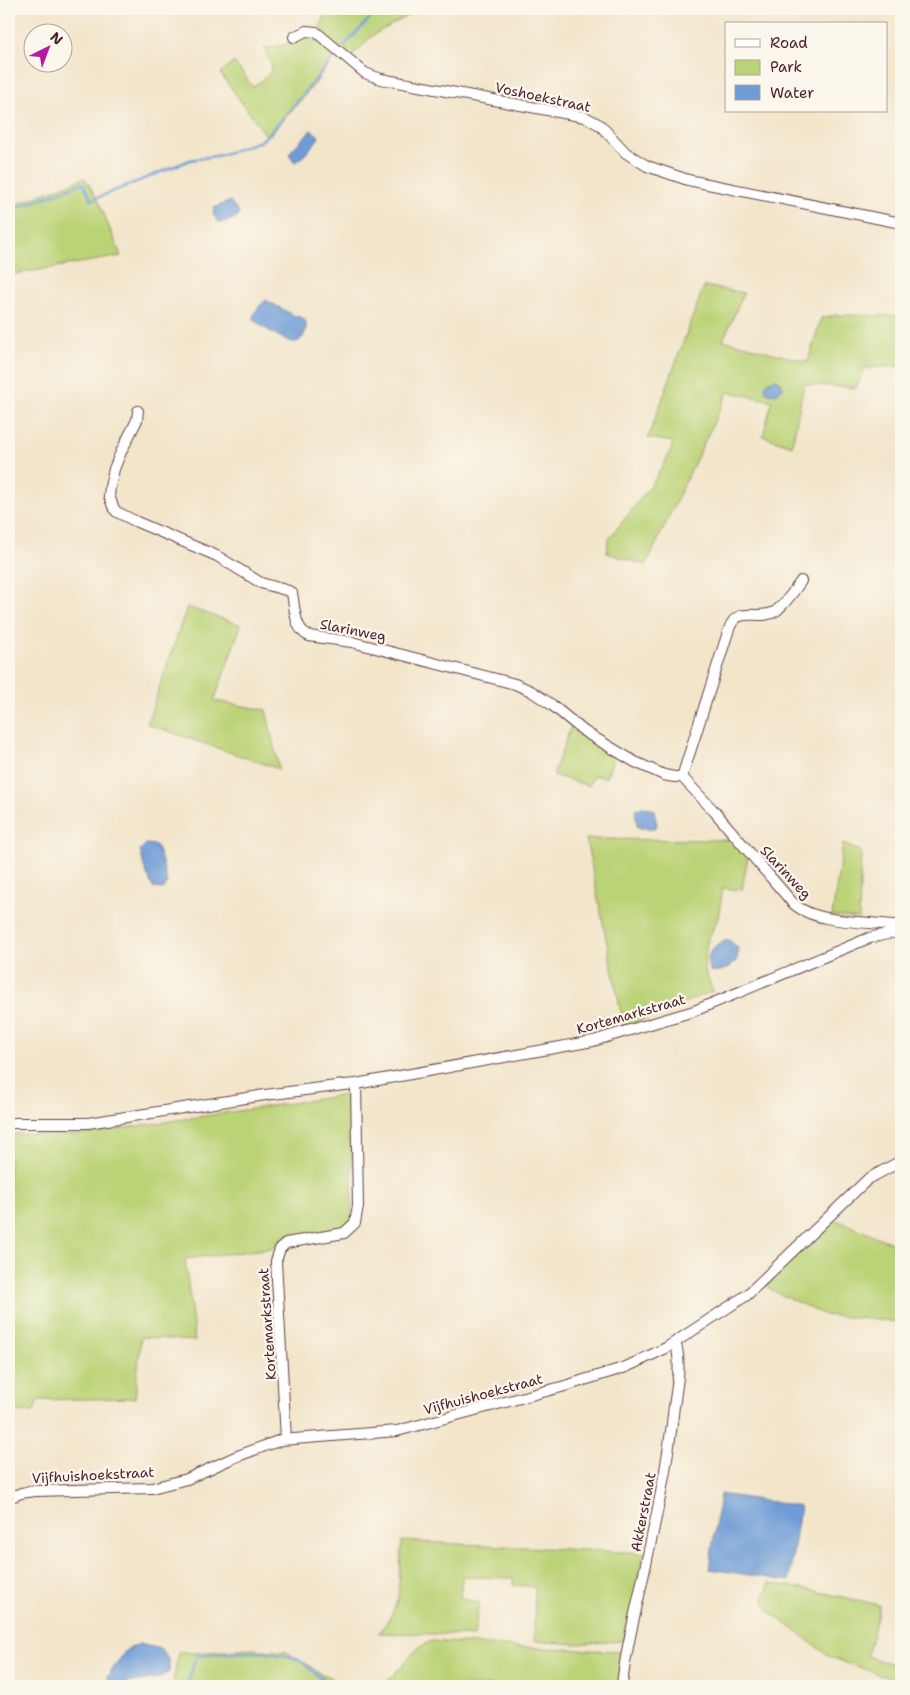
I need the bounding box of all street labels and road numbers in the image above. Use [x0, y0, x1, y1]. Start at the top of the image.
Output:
street label: Voshoekstraat [493, 78, 593, 116]
street label: Slarinweg [318, 615, 388, 645]
street label: Slarinweg [757, 841, 815, 903]
street label: Kortemarkstraat [574, 990, 688, 1038]
street label: Kortemarkstraat [254, 1267, 280, 1381]
street label: Vijfhuishoekstraat [421, 1369, 545, 1419]
street label: Vijfhuishoekstraat [31, 1463, 155, 1487]
street label: Akkerstraat [626, 1471, 660, 1553]

